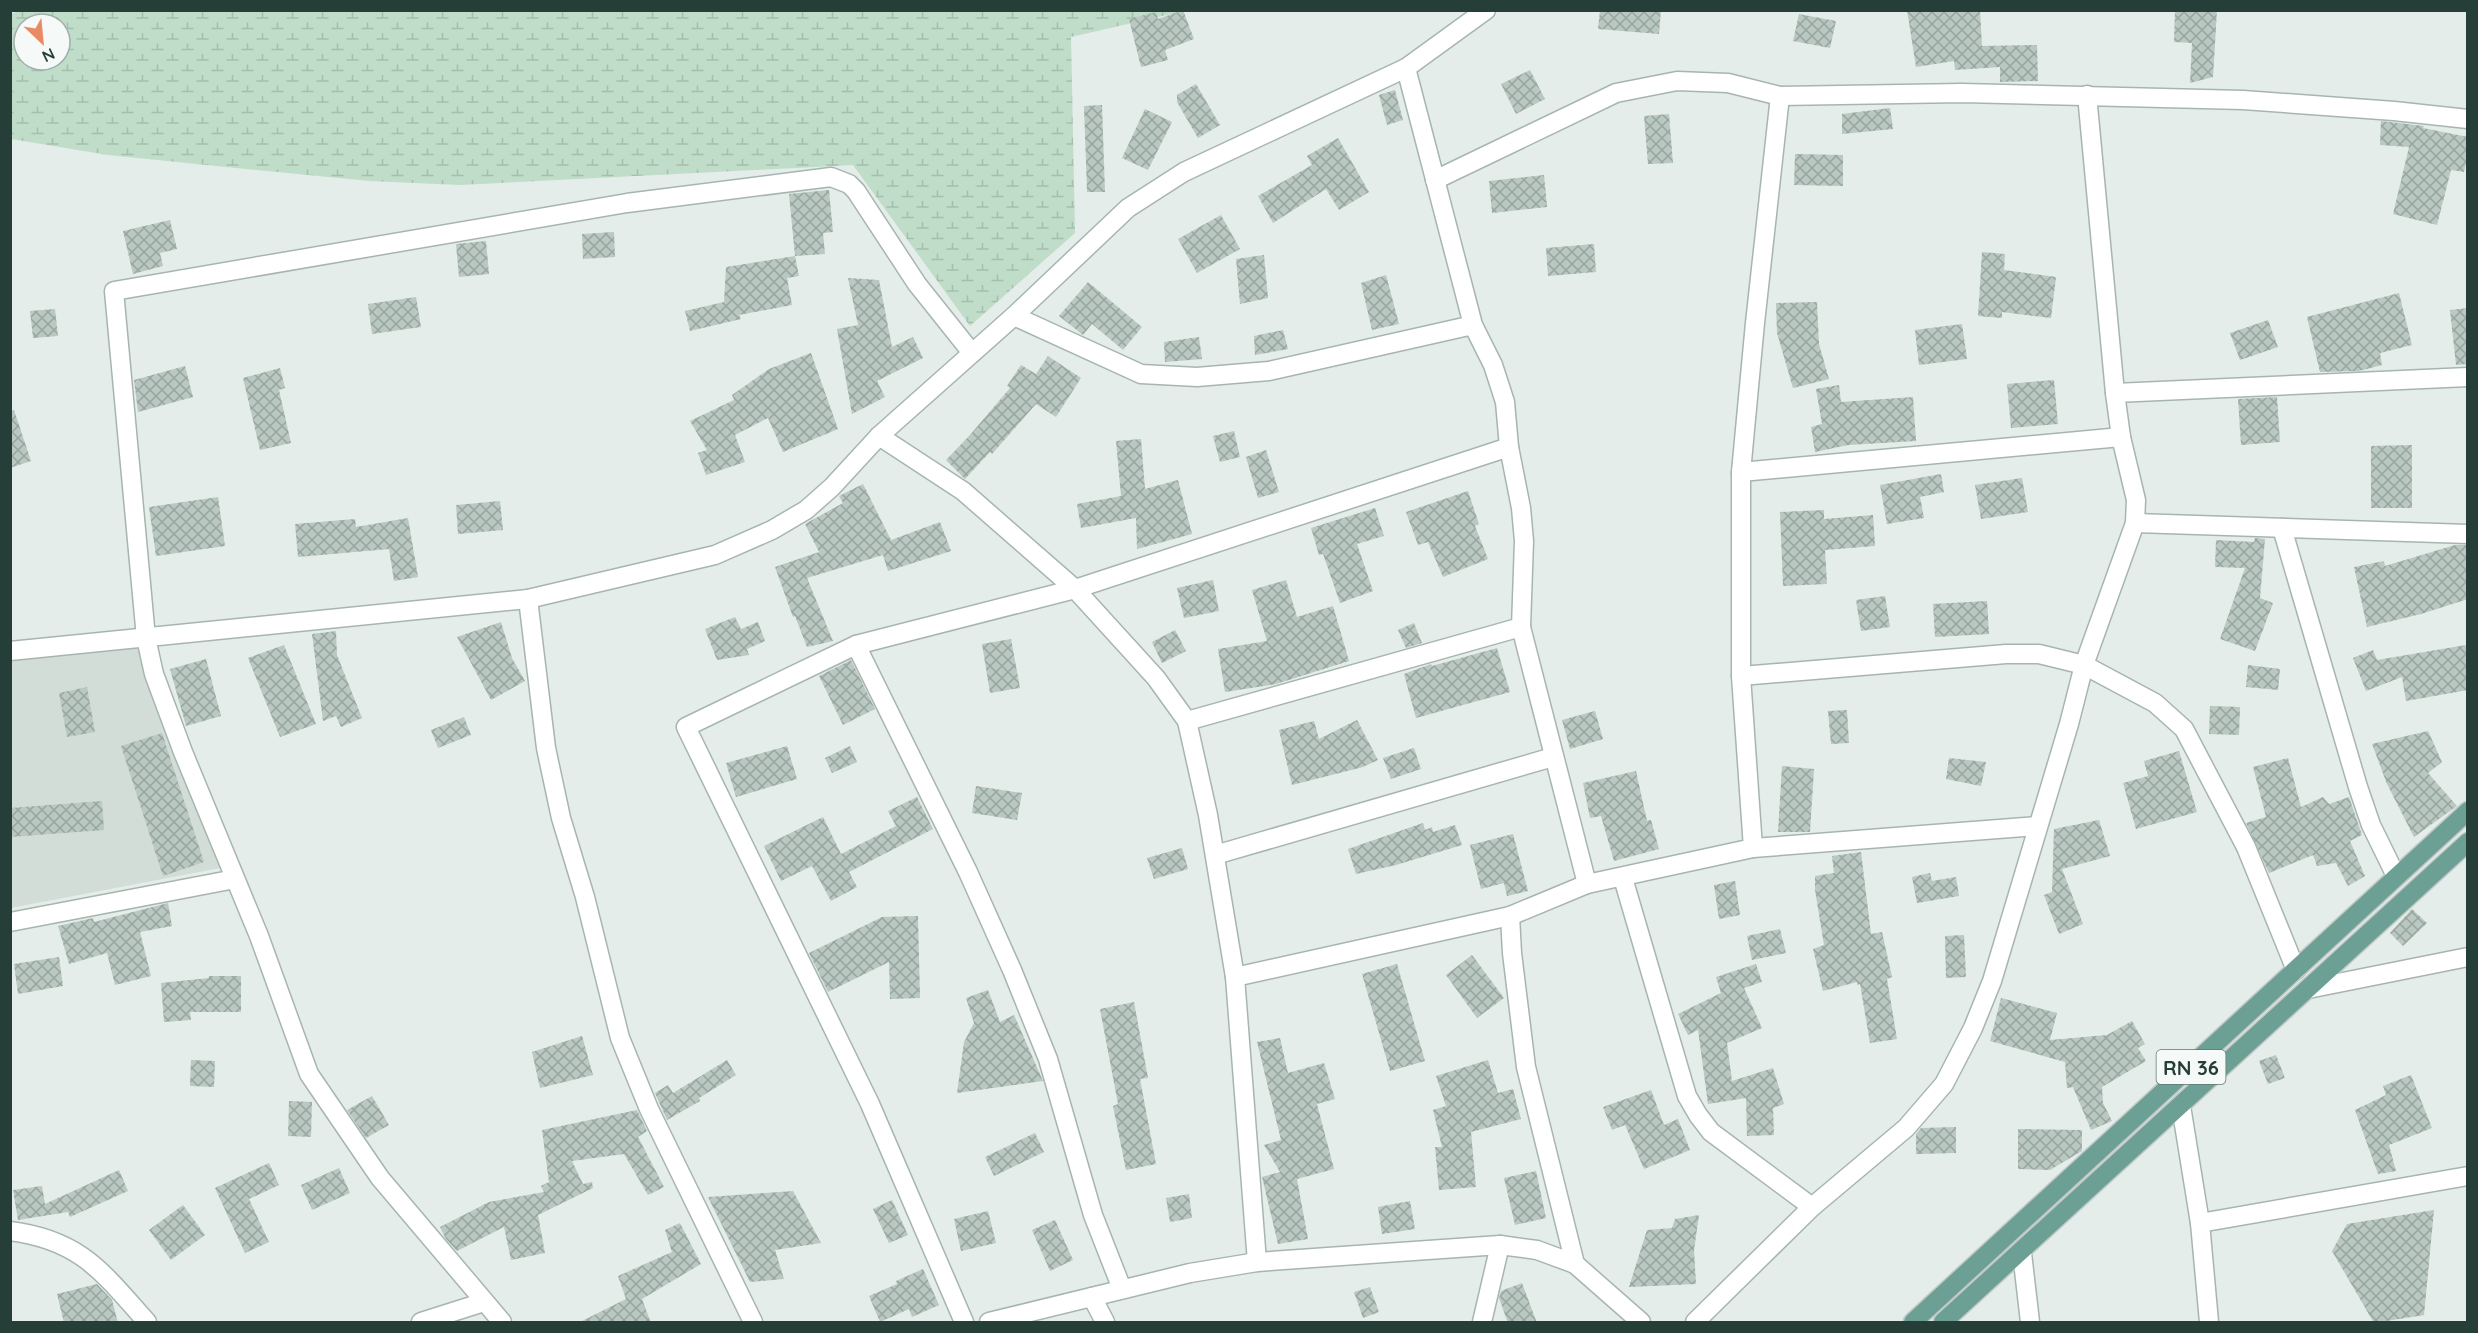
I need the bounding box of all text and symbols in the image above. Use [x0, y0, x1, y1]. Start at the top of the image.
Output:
north arrow [12, 12, 72, 72]
text: N [39, 44, 58, 67]
road number: RN 36 [2156, 1050, 2226, 1084]

